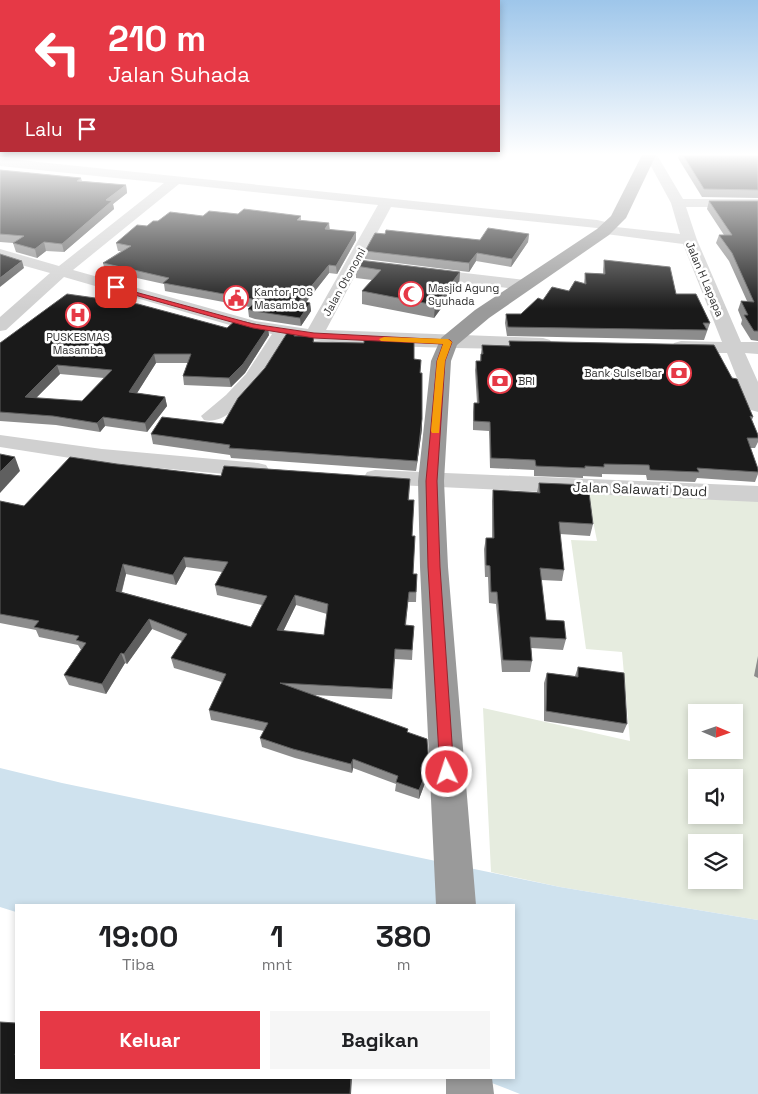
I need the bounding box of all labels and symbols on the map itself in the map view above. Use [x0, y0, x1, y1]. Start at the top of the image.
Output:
street label: Jalan H Lapapa [683, 239, 727, 319]
street label: Jalan Otonomi [319, 245, 369, 319]
pin [95, 266, 137, 308]
mosque icon: Masjid Agung Syuhada [398, 281, 424, 307]
place label: Masjid Agung Syuhada [428, 281, 499, 308]
public building icon: Kantor POS Masamba [223, 285, 249, 311]
place label: Kantor POS Masamba [254, 285, 313, 312]
hospital icon: PUSKESMAS Masamba [65, 302, 91, 328]
place label: PUSKESMAS Masamba [46, 330, 110, 357]
bank icon: Bank Sulselbar [666, 360, 692, 386]
place label: Bank Sulselbar [584, 366, 662, 380]
bank icon: BRI [487, 368, 513, 394]
place label: BRI [518, 374, 535, 388]
street label: Jalan Salawati Daud [572, 478, 708, 500]
north arrow [688, 704, 742, 759]
position arrow [420, 745, 472, 797]

